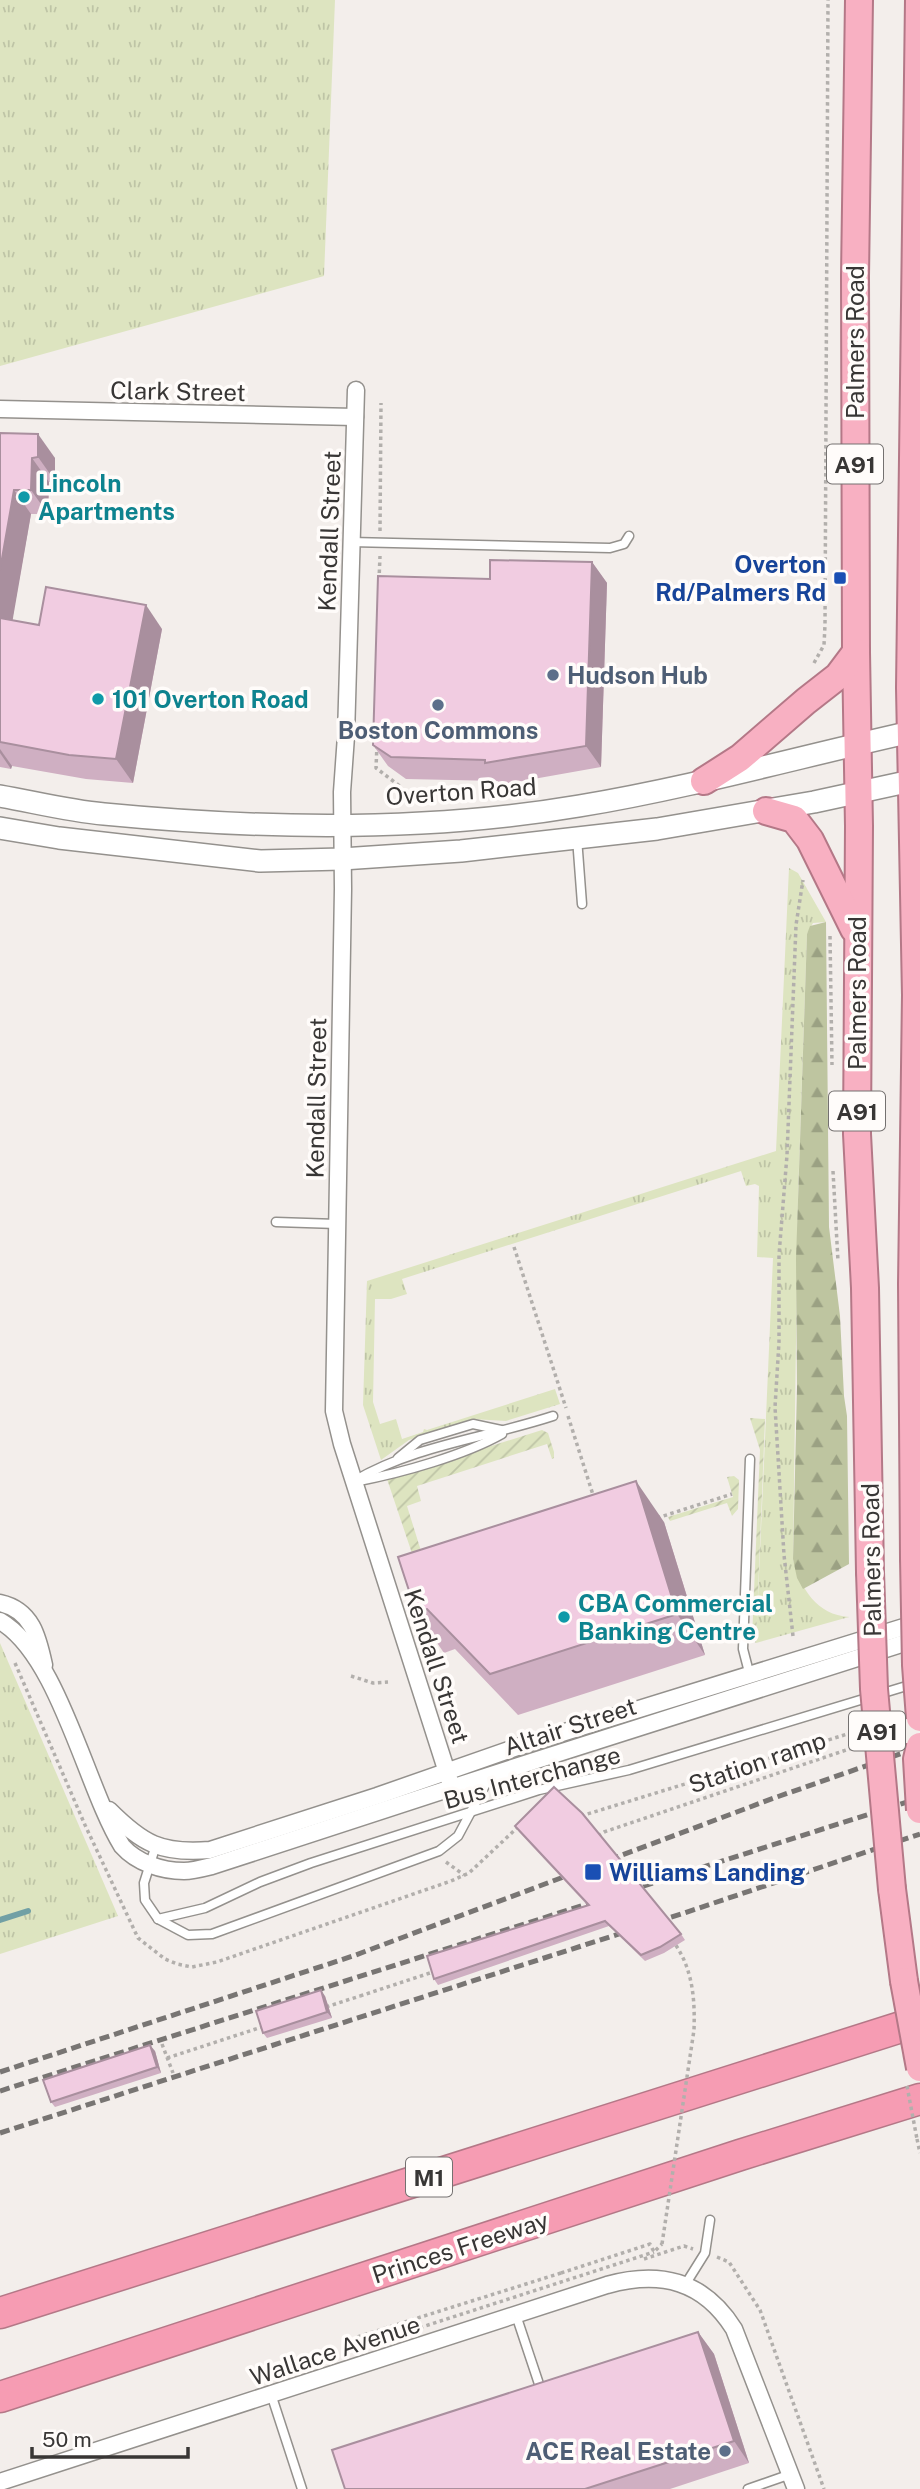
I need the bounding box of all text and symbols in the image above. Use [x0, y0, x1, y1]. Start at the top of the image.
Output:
street label: Palmers Road [841, 265, 869, 419]
street label: Clark Street [110, 376, 246, 406]
road number: A91 [827, 445, 883, 484]
street label: Kendall Street [312, 450, 346, 612]
place label: Lincoln Apartments [38, 469, 175, 525]
marker: Lincoln Apartments [16, 489, 32, 505]
place label: Overton Rd/Palmers Rd [655, 550, 826, 606]
marker: Overton Rd/Palmers Rd [832, 570, 848, 586]
place label: Hudson Hub [567, 661, 708, 689]
marker: Hudson Hub [545, 667, 561, 683]
place label: 101 Overton Road [112, 685, 309, 713]
marker: 101 Overton Road [90, 691, 106, 707]
marker: Boston Commons [430, 697, 446, 713]
place label: Boston Commons [338, 716, 538, 744]
street label: Overton Road [385, 772, 537, 810]
street label: Palmers Road [843, 916, 871, 1070]
street label: Kendall Street [301, 1017, 331, 1179]
road number: A91 [829, 1092, 885, 1130]
street label: Palmers Road [856, 1483, 886, 1637]
street label: Kendall Street [399, 1585, 475, 1747]
place label: CBA Commercial Banking Centre [578, 1589, 773, 1645]
marker: CBA Commercial Banking Centre [556, 1609, 572, 1625]
street label: Altair Street [500, 1691, 640, 1761]
road number: A91 [849, 1712, 905, 1750]
street label: Station ramp [685, 1725, 829, 1799]
street label: Bus Interchange [441, 1740, 623, 1814]
place label: Williams Landing [609, 1858, 805, 1886]
marker: Williams Landing [583, 1862, 603, 1882]
road number: M1 [406, 2158, 452, 2196]
street label: Princes Freeway [368, 2205, 552, 2289]
street label: Wallace Avenue [246, 2309, 424, 2391]
scale bar [32, 2416, 187, 2460]
text: 50 m [42, 2427, 92, 2452]
place label: ACE Real Estate [525, 2437, 711, 2465]
marker: ACE Real Estate [717, 2443, 733, 2459]

